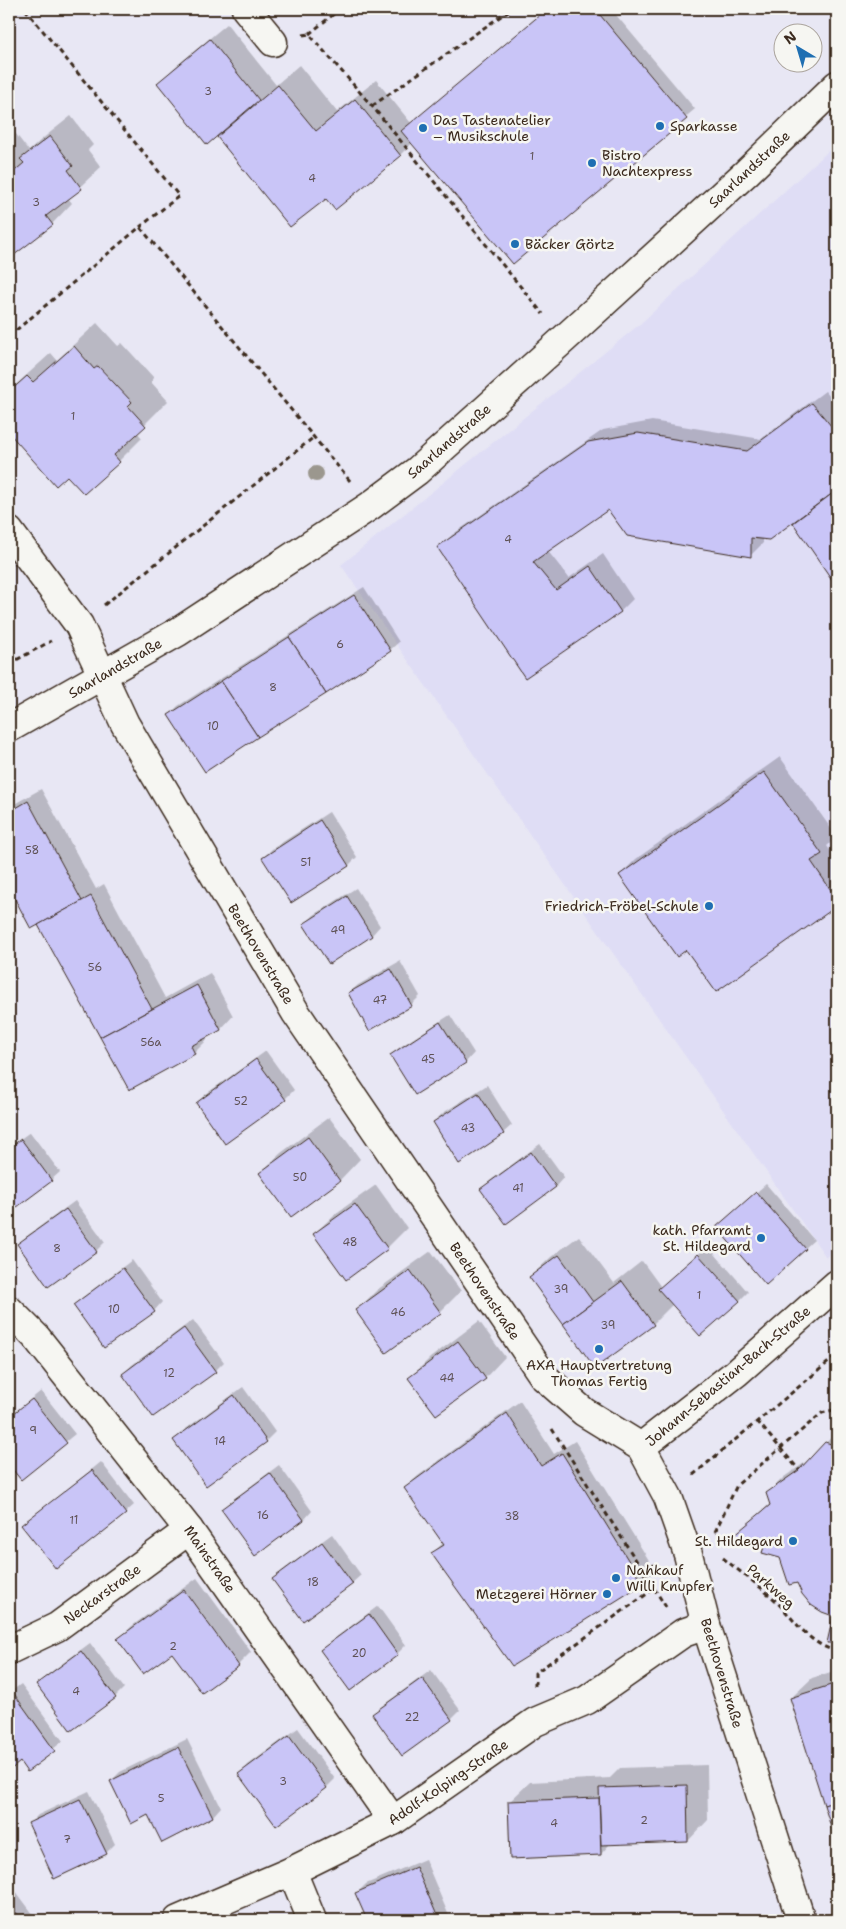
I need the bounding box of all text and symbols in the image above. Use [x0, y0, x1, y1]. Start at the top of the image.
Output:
north arrow [774, 22, 824, 72]
text: N [780, 27, 800, 48]
house number: 3 [204, 84, 212, 99]
place label: Das Tastenatelier – Musikschule [433, 111, 551, 145]
place label: Sparkasse [670, 117, 738, 135]
marker: Sparkasse [654, 120, 666, 132]
marker: Das Tastenatelier – Musikschule [417, 122, 429, 134]
street label: Saarlandstraße [704, 126, 794, 211]
place label: Bistro Nachtexpress [602, 146, 692, 180]
house number: 1 [530, 149, 534, 164]
marker: Bistro Nachtexpress [586, 157, 598, 169]
house number: 4 [308, 171, 316, 186]
house number: 3 [32, 195, 40, 210]
place label: Bäcker Görtz [525, 235, 615, 253]
marker: Bäcker Görtz [509, 238, 521, 250]
street label: Saarlandstraße [403, 400, 495, 482]
house number: 1 [71, 409, 75, 424]
house number: 4 [504, 532, 512, 547]
street label: Saarlandstraße [65, 634, 165, 702]
house number: 6 [336, 637, 344, 652]
house number: 8 [269, 680, 277, 695]
house number: 10 [207, 719, 219, 734]
house number: 58 [25, 843, 39, 858]
house number: 51 [301, 855, 311, 870]
place label: Friedrich-Fröbel-Schule [545, 897, 699, 915]
street label: Beethovenstraße [224, 900, 298, 1008]
marker: Friedrich-Fröbel-Schule [703, 900, 715, 912]
house number: 49 [331, 923, 345, 938]
house number: 56 [88, 960, 102, 975]
house number: 47 [373, 993, 388, 1008]
house number: 56a [141, 1035, 162, 1050]
house number: 45 [421, 1052, 435, 1067]
house number: 52 [234, 1094, 248, 1109]
house number: 43 [461, 1121, 475, 1136]
house number: 50 [293, 1170, 307, 1185]
house number: 41 [512, 1181, 524, 1196]
place label: kath. Pfarramt St. Hildegard [652, 1221, 751, 1255]
marker: kath. Pfarramt St. Hildegard [755, 1232, 767, 1244]
house number: 48 [342, 1235, 358, 1250]
street label: Beethovenstraße [446, 1239, 524, 1343]
house number: 8 [53, 1241, 61, 1256]
house number: 39 [554, 1282, 568, 1297]
house number: 1 [697, 1288, 701, 1303]
house number: 10 [108, 1302, 120, 1317]
street label: Johann-Sebastian-Bach-Straße [642, 1302, 814, 1450]
house number: 46 [390, 1305, 406, 1320]
house number: 39 [601, 1318, 615, 1333]
marker: AXA Hauptvertretung Thomas Fertig [593, 1343, 605, 1355]
place label: AXA Hauptvertretung Thomas Fertig [526, 1356, 672, 1390]
house number: 12 [163, 1366, 175, 1381]
house number: 44 [439, 1371, 455, 1386]
house number: 9 [29, 1423, 37, 1438]
house number: 14 [214, 1434, 226, 1449]
house number: 16 [257, 1508, 269, 1523]
house number: 38 [504, 1509, 520, 1524]
house number: 11 [70, 1513, 78, 1528]
street label: Mainstraße [180, 1522, 240, 1596]
place label: St. Hildegard [695, 1532, 783, 1550]
marker: St. Hildegard [787, 1535, 799, 1547]
street label: Neckarstraße [60, 1560, 144, 1628]
street label: Parkweg [743, 1560, 799, 1612]
place label: Nahkauf Willi Knupfer [626, 1561, 712, 1595]
marker: Nahkauf Willi Knupfer [610, 1572, 622, 1584]
house number: 18 [307, 1575, 319, 1590]
place label: Metzgerei Hörner [476, 1585, 597, 1603]
marker: Metzgerei Hörner [601, 1588, 613, 1600]
street label: Beethovenstraße [697, 1616, 747, 1730]
house number: 2 [169, 1639, 177, 1654]
house number: 20 [351, 1646, 367, 1661]
house number: 4 [72, 1684, 80, 1699]
house number: 22 [405, 1710, 419, 1725]
street label: Adolf-Kolping-Straße [384, 1735, 512, 1829]
house number: 3 [279, 1774, 287, 1789]
house number: 5 [158, 1791, 165, 1806]
house number: 2 [640, 1813, 648, 1828]
house number: 4 [550, 1816, 558, 1831]
house number: 7 [63, 1832, 71, 1847]

